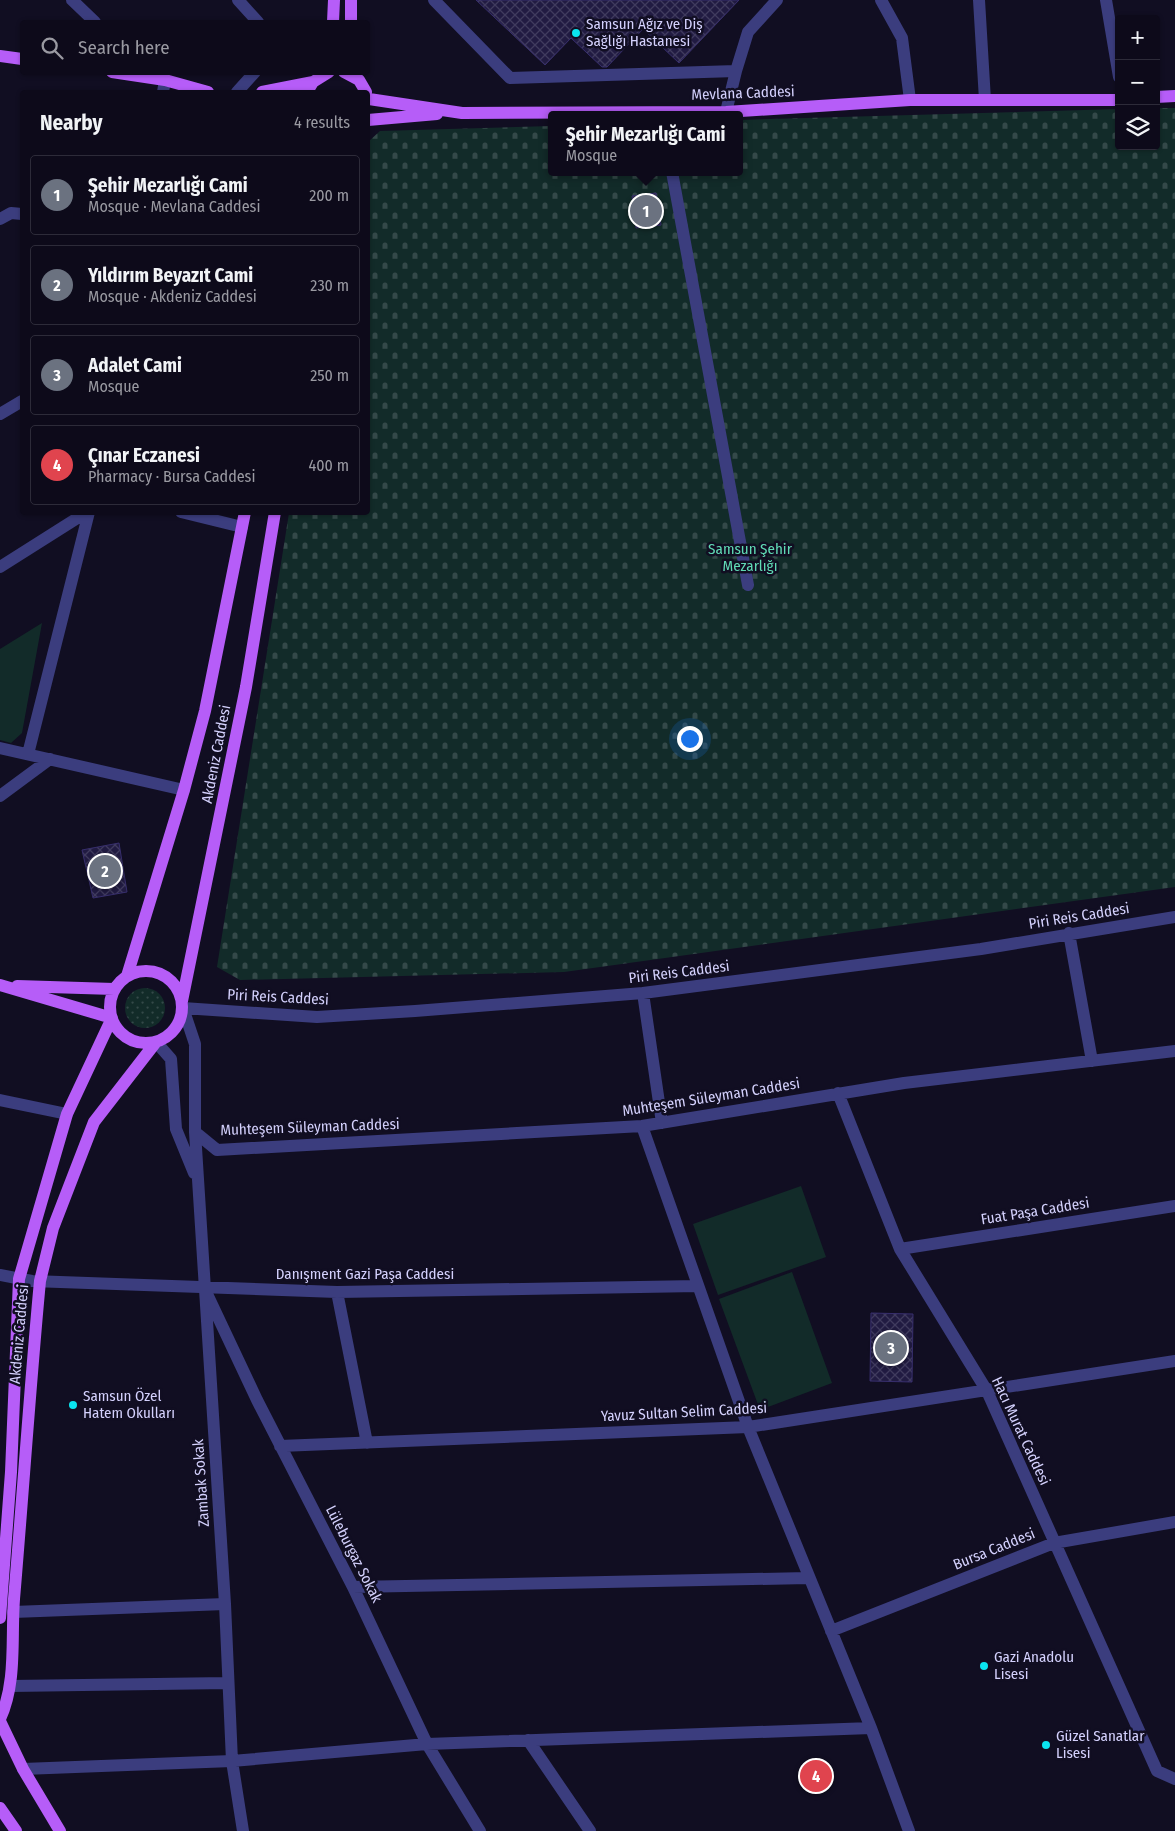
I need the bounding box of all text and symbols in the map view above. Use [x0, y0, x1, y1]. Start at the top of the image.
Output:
place label: Samsun Ağız ve Diş Sağlığı Hastanesi [586, 15, 703, 50]
map controls [1115, 15, 1160, 150]
button: + [1115, 15, 1160, 60]
search box [20, 20, 370, 75]
marker: Samsun Ağız ve Diş Sağlığı Hastanesi [570, 27, 582, 39]
icon: search [38, 34, 66, 62]
text: Search here [78, 36, 170, 59]
button: − [1115, 60, 1160, 105]
street label: Mevlana Caddesi [691, 82, 795, 104]
button: layers [1115, 105, 1160, 150]
text: Nearby [40, 110, 102, 136]
popup [548, 111, 743, 176]
text: 4 results [294, 113, 350, 132]
text: Şehir Mezarlığı Cami [566, 123, 725, 146]
text: Mosque [566, 146, 617, 165]
text: Şehir Mezarlığı Cami [88, 174, 248, 197]
text: 1 [54, 186, 60, 205]
text: 200 m [309, 186, 349, 205]
pin: 1 [630, 192, 662, 230]
text: Mosque · Mevlana Caddesi [88, 197, 260, 216]
text: Yıldırım Beyazıt Cami [88, 264, 253, 287]
text: 2 [53, 276, 61, 295]
text: 230 m [310, 276, 349, 295]
text: Mosque · Akdeniz Caddesi [88, 287, 257, 306]
text: Adalet Cami [88, 354, 182, 377]
text: 3 [53, 366, 61, 385]
text: 250 m [310, 366, 349, 385]
text: Mosque [88, 377, 139, 396]
text: Çınar Eczanesi [88, 444, 200, 467]
text: 4 [53, 456, 61, 475]
text: 400 m [309, 456, 349, 475]
text: Pharmacy · Bursa Caddesi [88, 467, 255, 486]
park label: Samsun Şehir Mezarlığı [708, 540, 793, 575]
street label: Akdeniz Caddesi [198, 703, 234, 805]
your location [677, 726, 703, 752]
pin: 2 [89, 852, 121, 890]
street label: Piri Reis Caddesi [1027, 899, 1131, 933]
street label: Piri Reis Caddesi [627, 957, 731, 987]
street label: Piri Reis Caddesi [227, 985, 329, 1009]
street label: Muhteşem Süleyman Caddesi [621, 1074, 801, 1120]
street label: Muhteşem Süleyman Caddesi [220, 1115, 400, 1139]
street label: Fuat Paşa Caddesi [979, 1194, 1091, 1228]
street label: Danışment Gazi Paşa Caddesi [276, 1265, 454, 1283]
street label: Akdeniz Caddesi [6, 1283, 32, 1385]
pin: 3 [875, 1329, 907, 1367]
street label: Hacı Murat Caddesi [988, 1374, 1054, 1488]
place label: Samsun Özel Hatem Okulları [83, 1387, 175, 1422]
marker: Samsun Özel Hatem Okulları [67, 1399, 79, 1411]
street label: Yavuz Sultan Selim Caddesi [600, 1399, 768, 1425]
street label: Zambak Sokak [189, 1439, 213, 1527]
street label: Lüleburgaz Sokak [322, 1503, 386, 1605]
street label: Bursa Caddesi [950, 1524, 1038, 1574]
place label: Gazi Anadolu Lisesi [994, 1648, 1074, 1683]
marker: Gazi Anadolu Lisesi [978, 1660, 990, 1672]
place label: Güzel Sanatlar Lisesi [1056, 1727, 1145, 1762]
marker: Güzel Sanatlar Lisesi [1040, 1739, 1052, 1751]
pin: 4 [800, 1757, 832, 1795]

